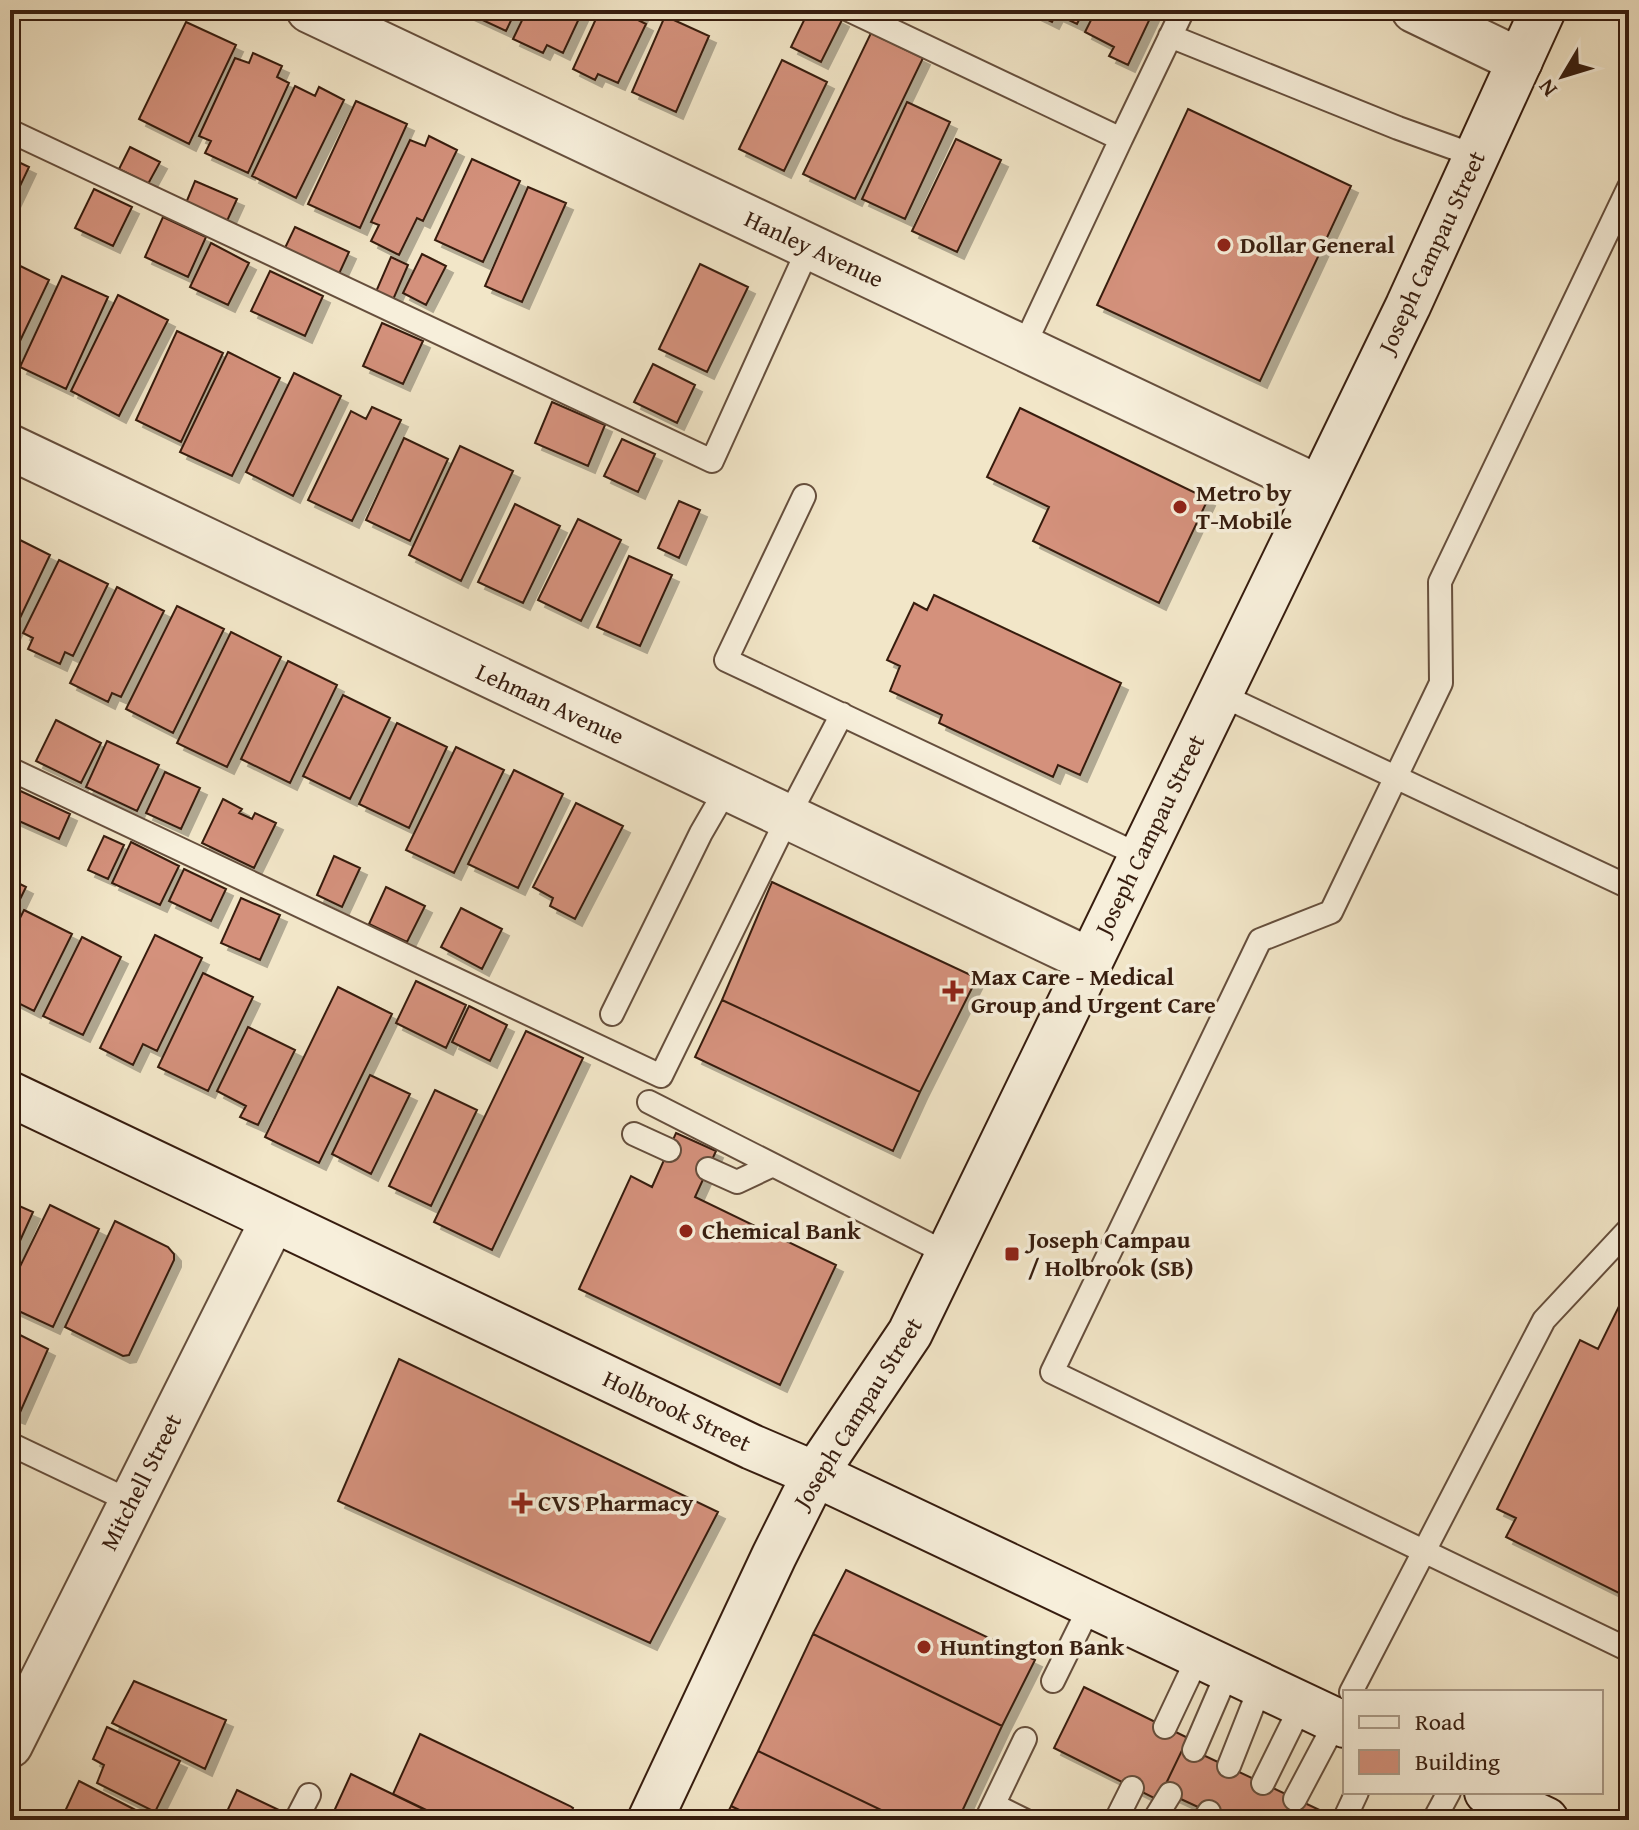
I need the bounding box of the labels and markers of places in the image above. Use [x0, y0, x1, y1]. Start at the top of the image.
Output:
place label: Dollar General [1240, 227, 1395, 262]
marker: Dollar General [1215, 236, 1233, 254]
place label: Metro by T-Mobile [1196, 475, 1292, 538]
marker: Metro by T-Mobile [1171, 498, 1189, 516]
place label: Max Care - Medical Group and Urgent Care [971, 959, 1216, 1022]
marker: Max Care - Medical Group and Urgent Care [942, 980, 964, 1002]
place label: Chemical Bank [702, 1213, 861, 1248]
marker: Chemical Bank [677, 1222, 695, 1240]
place label: Joseph Campau / Holbrook (SB) [1024, 1222, 1193, 1285]
marker: Joseph Campau / Holbrook (SB) [1003, 1245, 1021, 1263]
place label: CVS Pharmacy [538, 1485, 694, 1520]
marker: CVS Pharmacy [513, 1494, 531, 1512]
place label: Huntington Bank [940, 1629, 1125, 1664]
marker: Huntington Bank [915, 1638, 933, 1656]

